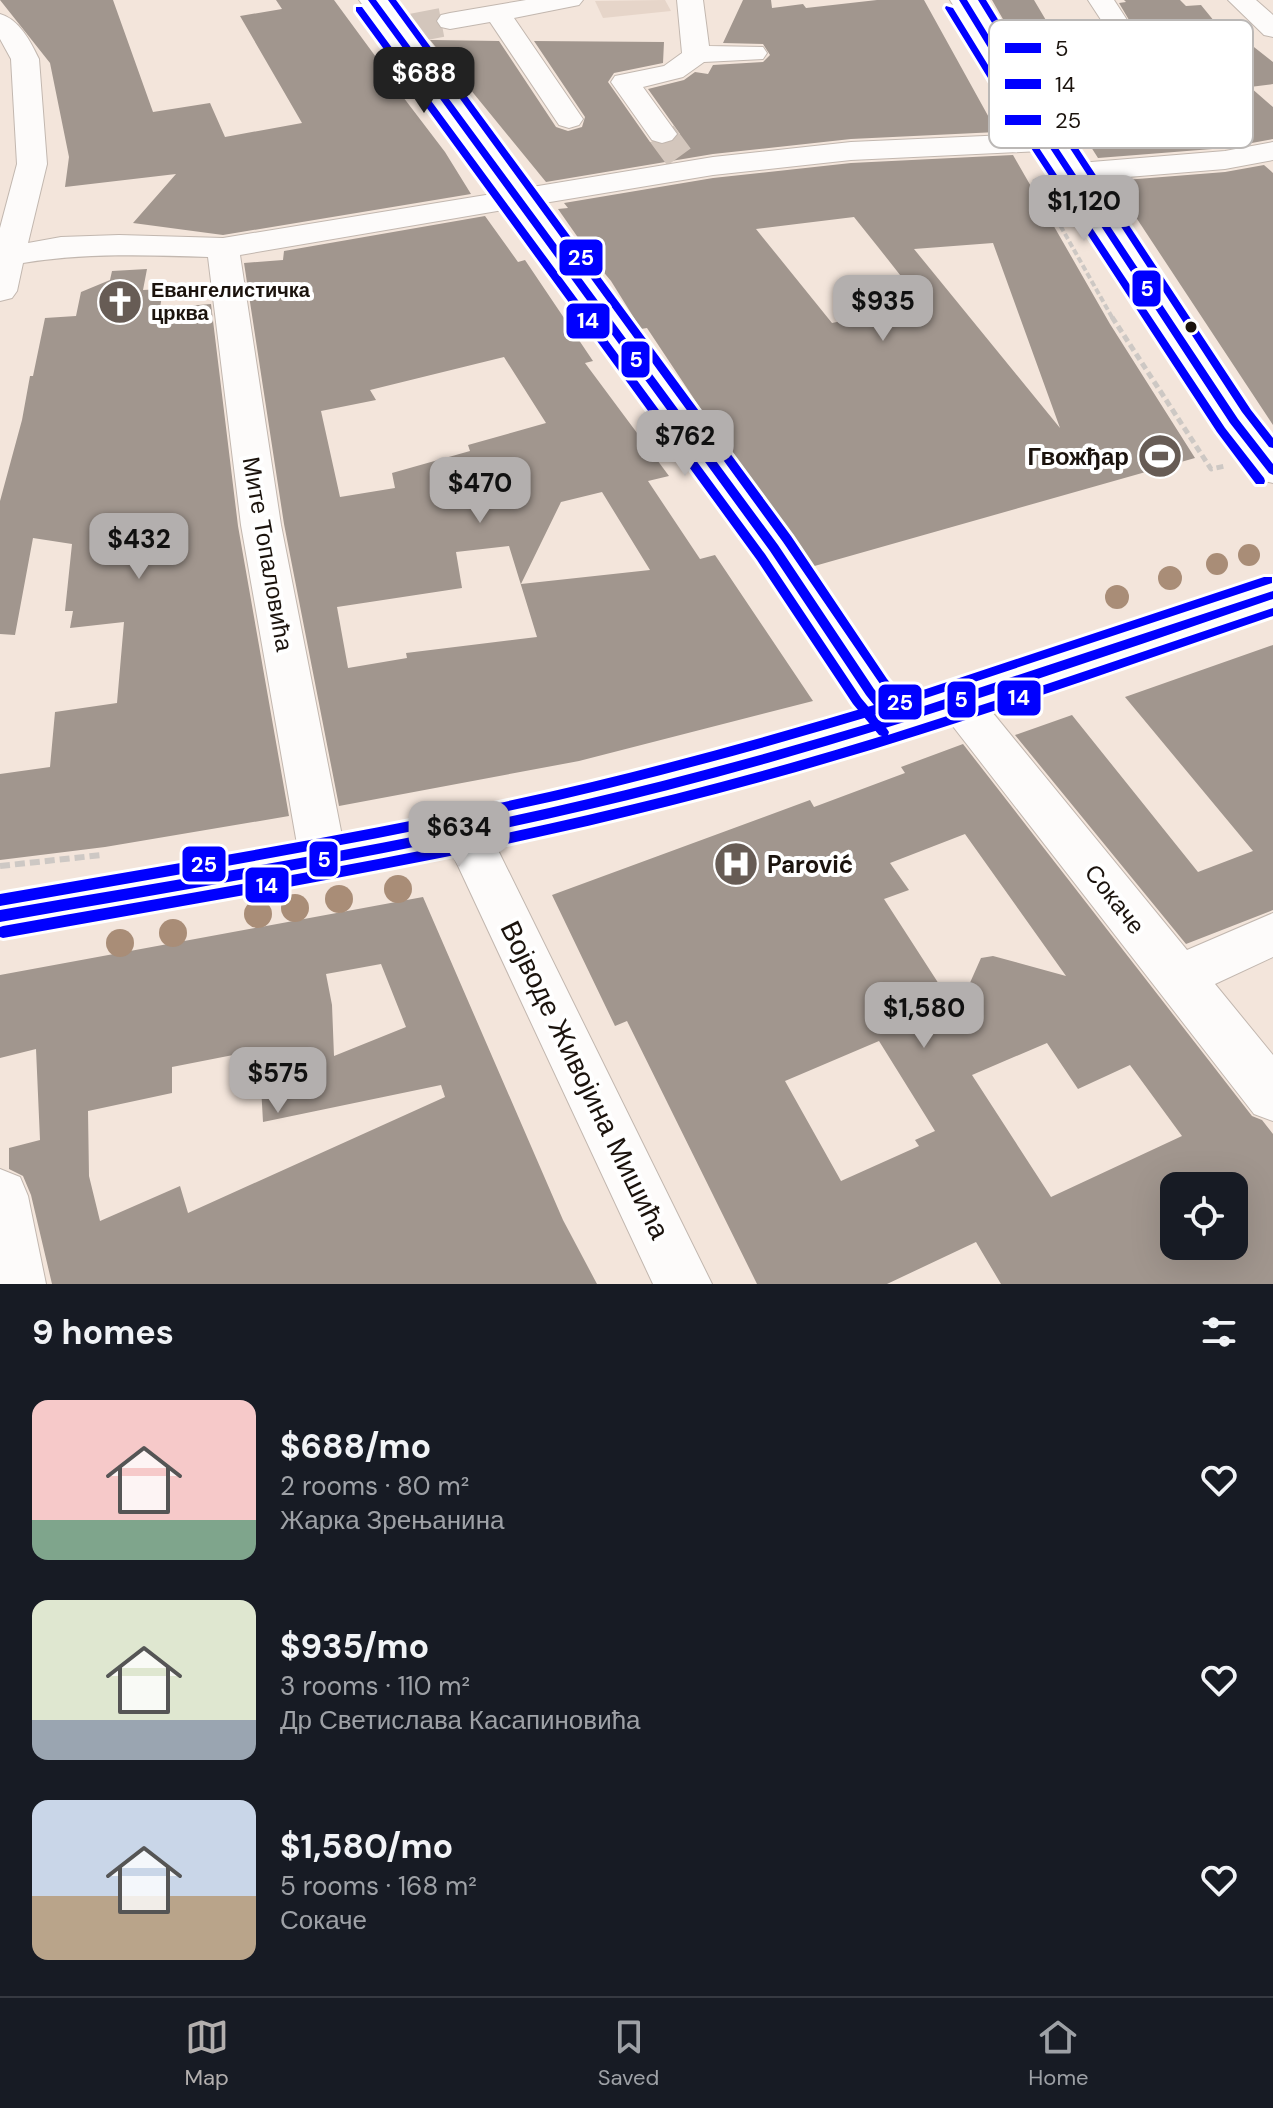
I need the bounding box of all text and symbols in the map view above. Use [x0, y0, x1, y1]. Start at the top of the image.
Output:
legend [989, 20, 1253, 148]
text: 5 [1055, 34, 1068, 63]
pin: $688 [377, 47, 471, 115]
text: $688 [391, 56, 457, 90]
text: 14 [1055, 70, 1075, 99]
text: 25 [1055, 106, 1081, 135]
pin: $1,120 [1019, 175, 1149, 243]
text: $1,120 [1047, 184, 1121, 218]
line badge: 25 [558, 238, 604, 277]
text: 25 [568, 243, 594, 272]
line badge: 5 [1131, 269, 1162, 308]
text: 5 [1140, 274, 1154, 303]
pin: $935 [836, 275, 930, 343]
place label: Евангелистичка црква [151, 277, 311, 326]
church icon: Евангелистичка црква [96, 278, 144, 326]
text: $935 [851, 284, 915, 318]
line badge: 14 [565, 302, 611, 340]
text: 14 [577, 306, 599, 335]
unlabelled marker [1183, 319, 1199, 335]
line badge: 5 [620, 340, 651, 379]
text: 5 [629, 345, 643, 374]
pin: $762 [638, 410, 732, 478]
text: $762 [655, 419, 715, 453]
sports icon: Гвожђар [1136, 432, 1184, 480]
place label: Гвожђар [1028, 441, 1129, 472]
street label: Мите Топаловића [236, 454, 300, 654]
pin: $470 [433, 457, 527, 525]
text: $470 [448, 466, 512, 500]
pin: $432 [92, 513, 186, 581]
text: $432 [107, 522, 171, 556]
line badge: 14 [996, 679, 1042, 717]
line badge: 5 [946, 680, 977, 719]
line badge: 25 [877, 683, 923, 721]
text: 14 [1008, 683, 1030, 712]
text: 5 [954, 685, 968, 714]
text: 25 [887, 688, 913, 717]
pin: $634 [412, 801, 506, 869]
text: $634 [427, 810, 491, 844]
line badge: 5 [308, 840, 339, 878]
hospital icon: Parović [712, 840, 760, 888]
line badge: 25 [181, 845, 227, 883]
text: 5 [317, 845, 331, 874]
place label: Parović [767, 849, 853, 880]
text: 25 [191, 850, 217, 879]
street label: Сокаче [1078, 858, 1152, 940]
line badge: 14 [244, 866, 290, 904]
text: 14 [256, 871, 278, 900]
street label: Војводе Живојина Мишића [492, 915, 678, 1246]
pin: $1,580 [859, 982, 989, 1050]
text: $1,580 [883, 991, 965, 1025]
pin: $575 [231, 1047, 325, 1115]
text: $575 [247, 1056, 309, 1090]
map controls [1160, 1172, 1248, 1260]
button: locate [1160, 1172, 1248, 1260]
text: 9 homes [32, 1310, 174, 1355]
icon: filters [1197, 1310, 1241, 1354]
text: $688/mo [280, 1424, 431, 1469]
icon: home [96, 1432, 192, 1528]
icon: heart [1197, 1458, 1241, 1502]
text: 2 rooms · 80 m² [280, 1469, 469, 1503]
text: Жарка Зрењанина [280, 1503, 504, 1537]
text: $935/mo [280, 1624, 429, 1669]
icon: home [96, 1632, 192, 1728]
icon: heart [1197, 1658, 1241, 1702]
text: 3 rooms · 110 m² [280, 1669, 470, 1703]
text: Др Светислава Касапиновића [280, 1703, 641, 1737]
text: $1,580/mo [280, 1824, 453, 1869]
icon: home [96, 1832, 192, 1928]
icon: heart [1197, 1858, 1241, 1902]
text: 5 rooms · 168 m² [280, 1869, 477, 1903]
text: Сокаче [280, 1903, 367, 1937]
tab: Map [184, 2015, 229, 2092]
tab: Saved [598, 2015, 659, 2092]
tab: Home [1028, 2015, 1089, 2092]

